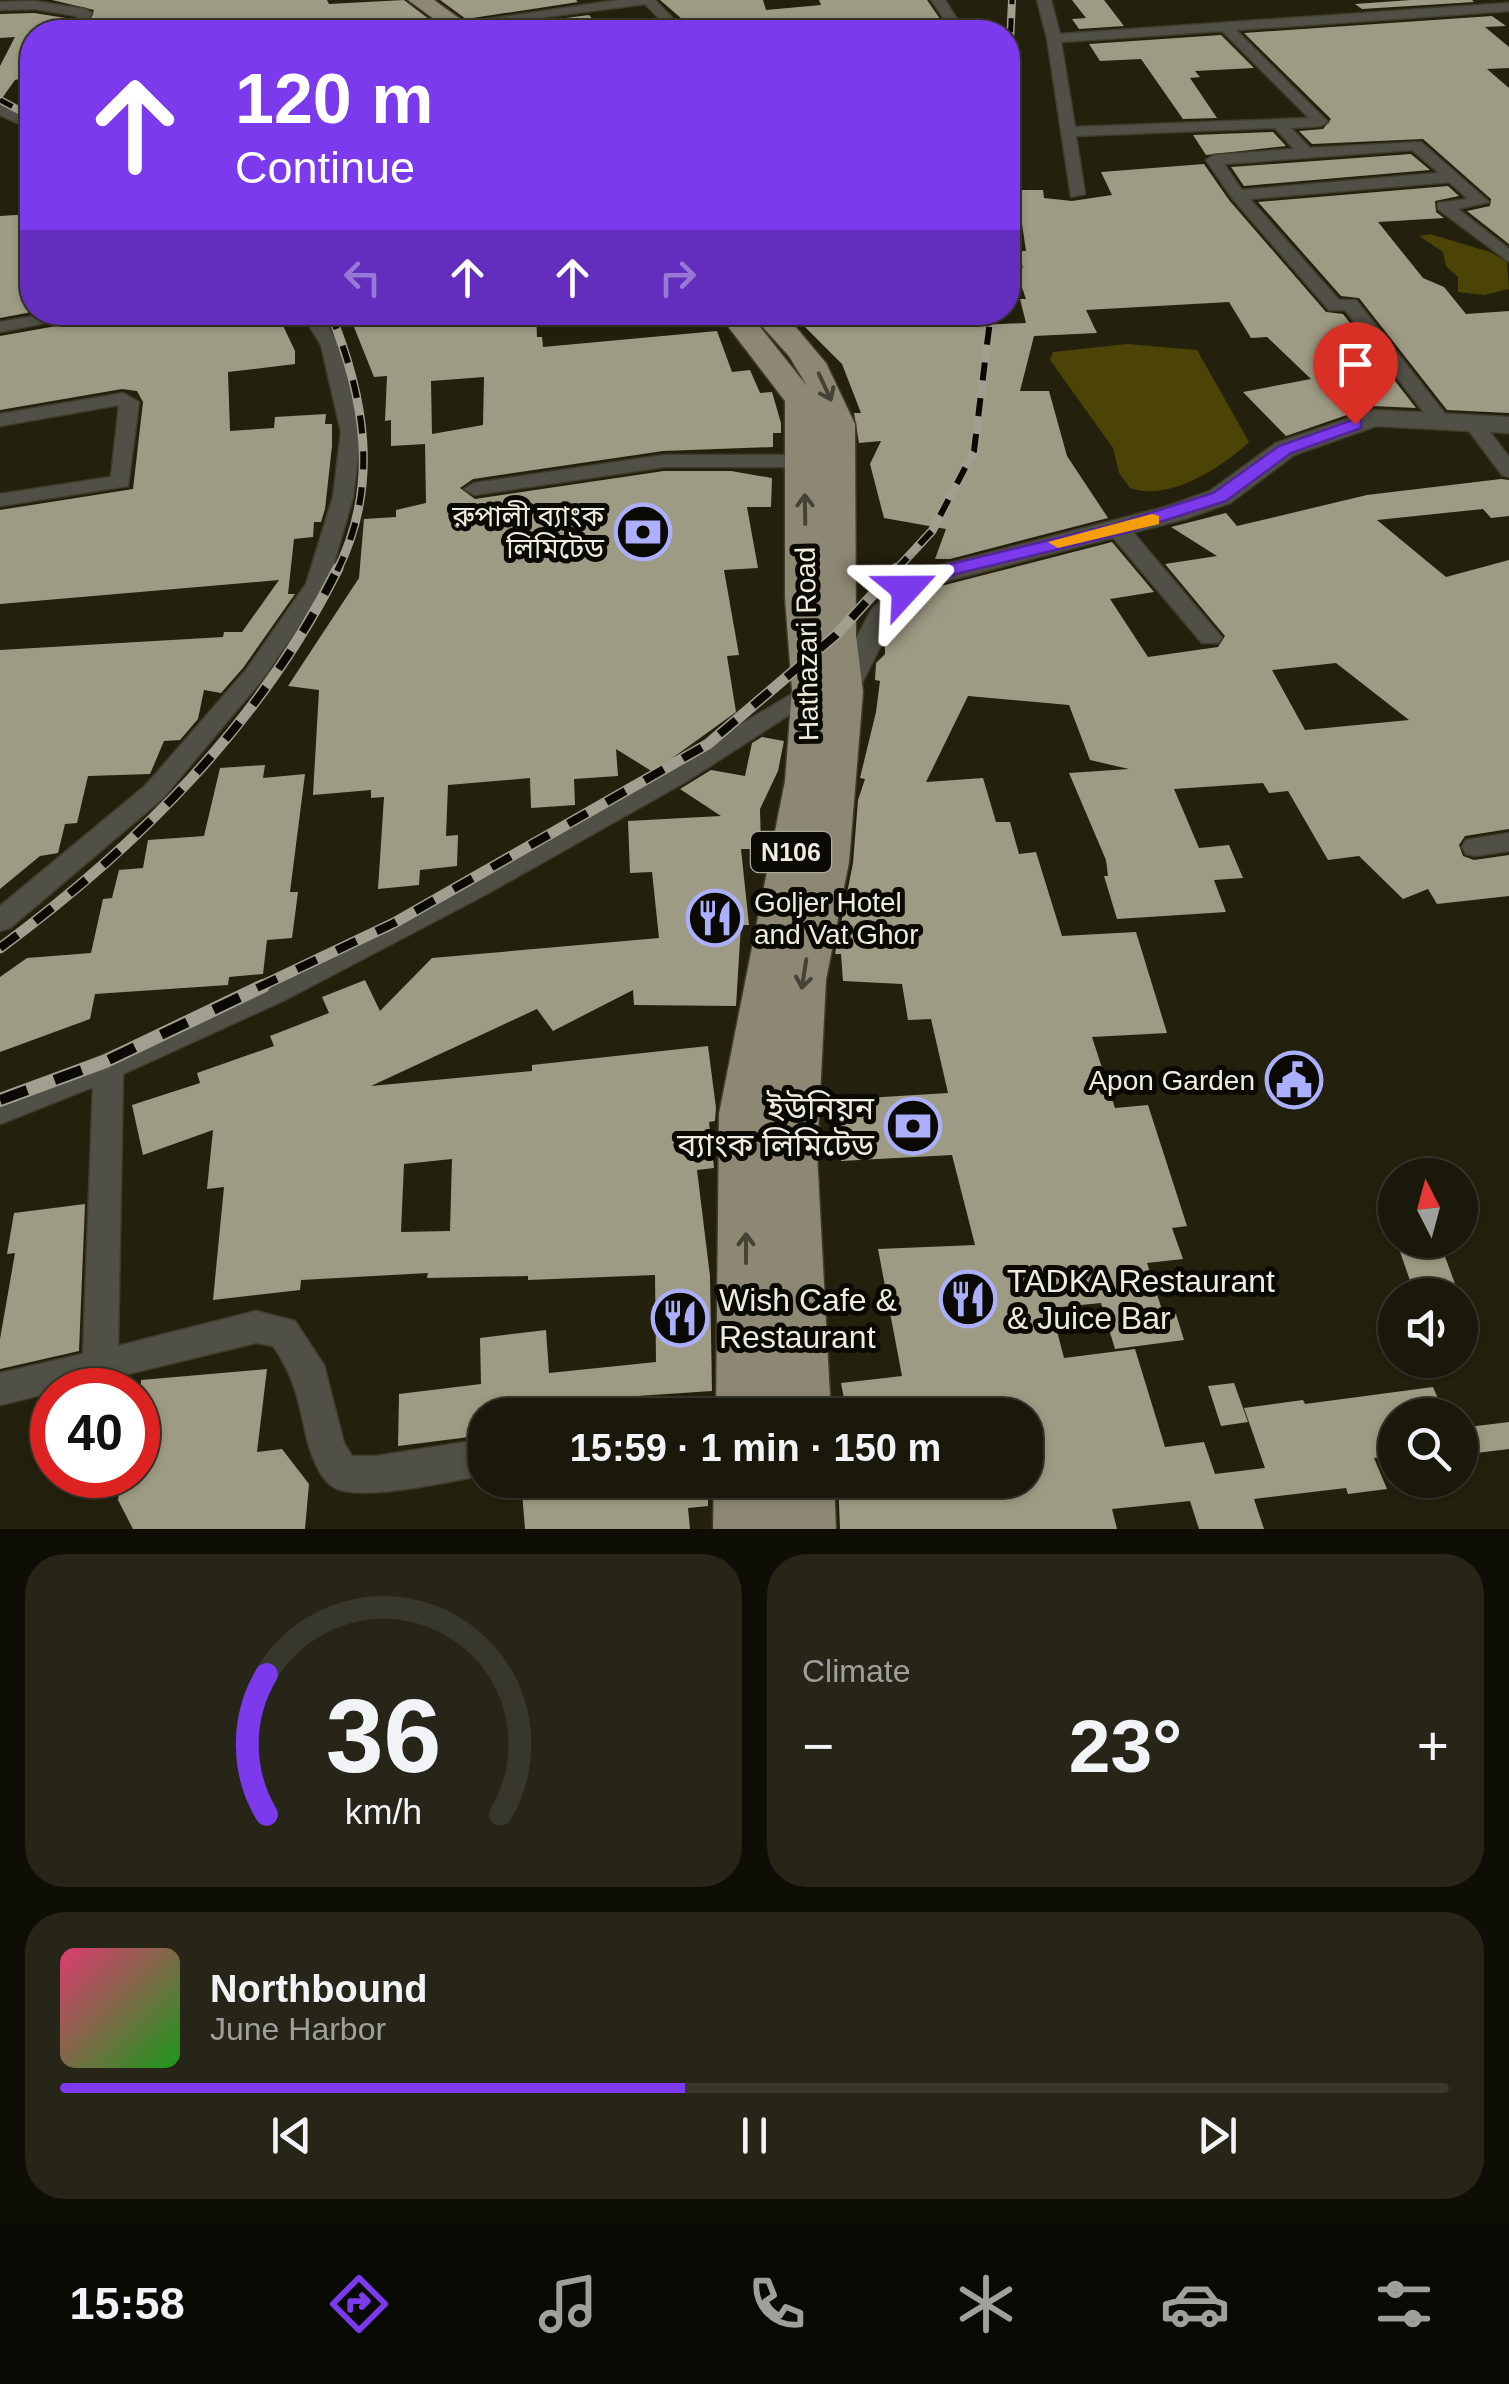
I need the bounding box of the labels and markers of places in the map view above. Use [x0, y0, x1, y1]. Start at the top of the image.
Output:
pin [1313, 322, 1398, 425]
place label: রুপালী ব্যাংক লিমিটেড [451, 500, 605, 564]
bank icon: রুপালী ব্যাংক লিমিটেড [613, 502, 673, 562]
place label: Goljer Hotel and Vat Ghor [754, 887, 918, 950]
restaurant icon: Goljer Hotel and Vat Ghor [685, 888, 745, 948]
public building icon: Apon Garden [1264, 1050, 1324, 1110]
place label: Apon Garden [1088, 1065, 1255, 1096]
place label: ইউনিয়ন ব্যাংক লিমিটেড [676, 1090, 875, 1163]
bank icon: ইউনিয়ন ব্যাংক লিমিটেড [883, 1096, 943, 1156]
place label: TADKA Restaurant & Juice Bar [1007, 1263, 1275, 1336]
restaurant icon: TADKA Restaurant & Juice Bar [938, 1269, 998, 1329]
place label: Wish Cafe & Restaurant [719, 1282, 897, 1355]
restaurant icon: Wish Cafe & Restaurant [650, 1288, 710, 1348]

